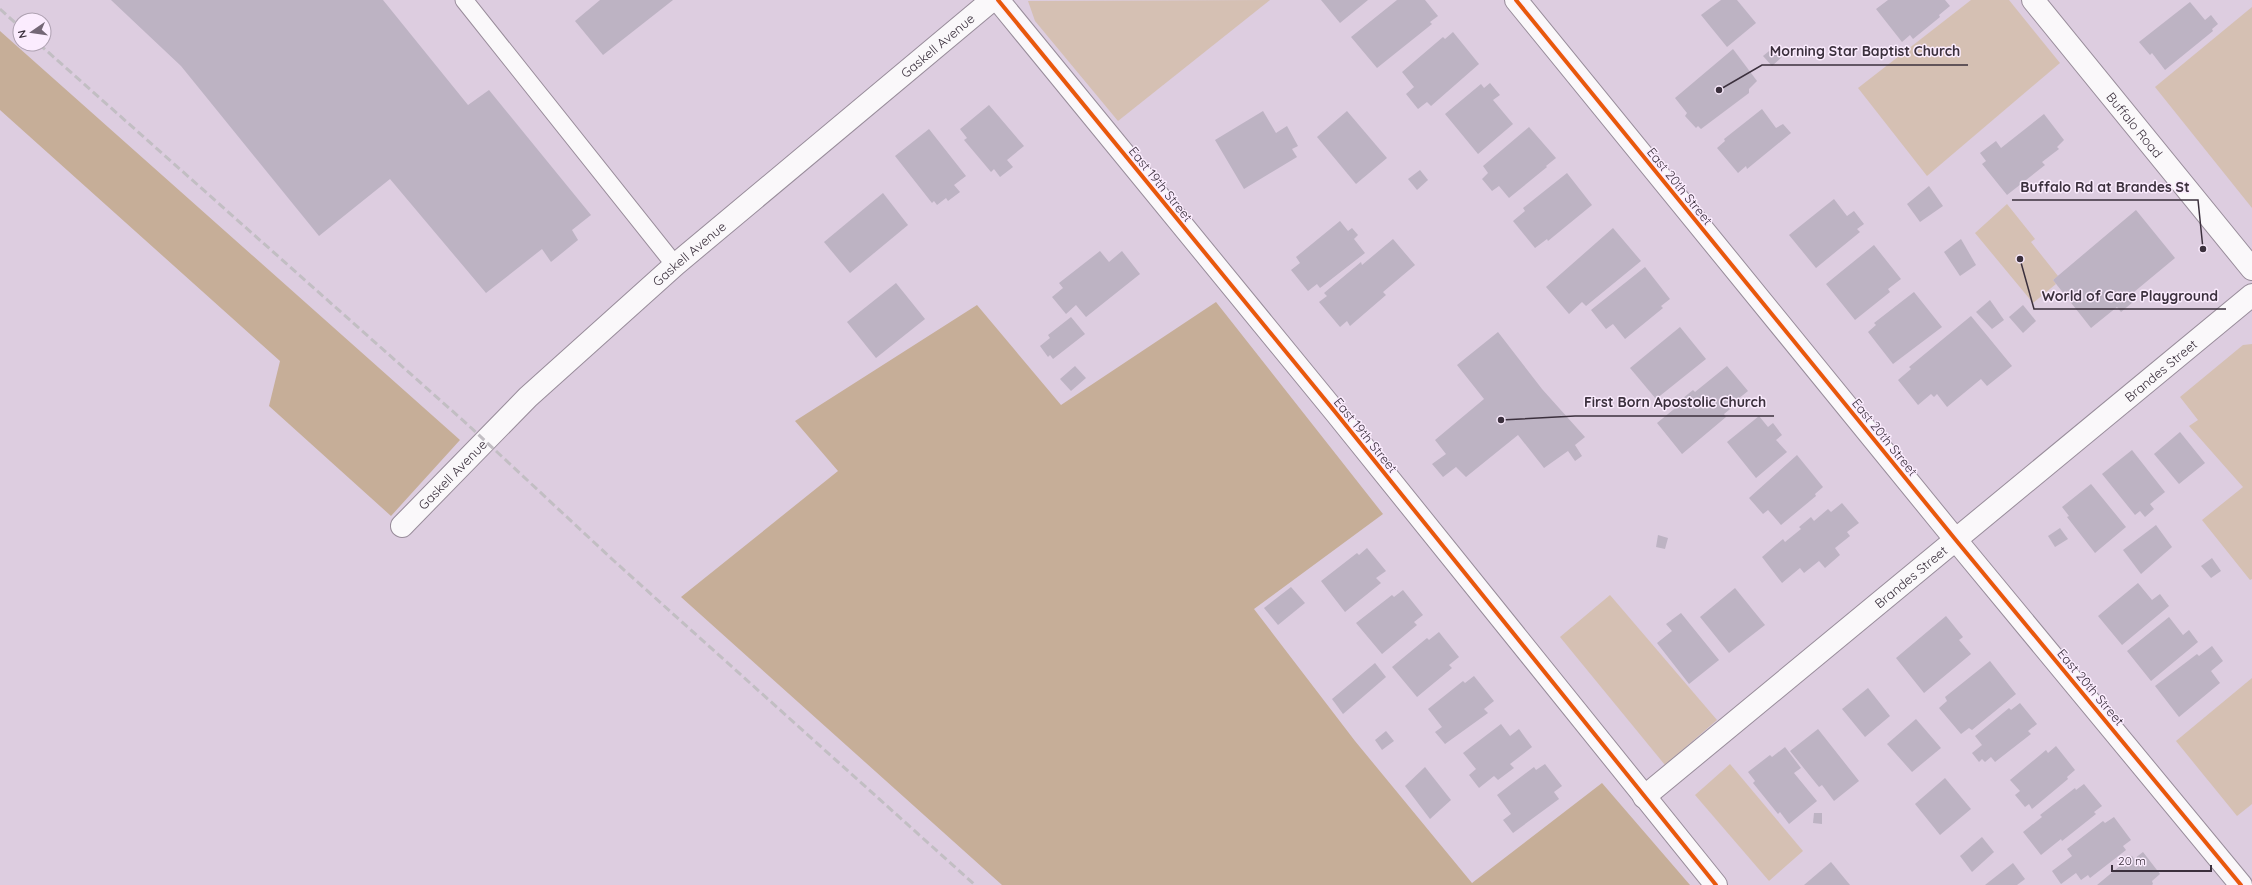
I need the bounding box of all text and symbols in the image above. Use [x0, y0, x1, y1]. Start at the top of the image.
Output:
street label: Gaskell Avenue [897, 10, 978, 81]
north arrow [12, 12, 52, 52]
text: N [15, 29, 30, 40]
callout: Morning Star Baptist Church [1762, 39, 1968, 65]
text: Morning Star Baptist Church [1770, 42, 1960, 60]
street label: Buffalo Road [2103, 89, 2166, 161]
street label: East 19th Street [1126, 143, 1196, 225]
street label: East 20th Street [1644, 144, 1716, 228]
callout: Buffalo Rd at Brandes St [2012, 174, 2198, 200]
text: Buffalo Rd at Brandes St [2020, 178, 2190, 196]
street label: Gaskell Avenue [649, 218, 729, 289]
callout: World of Care Playground [2034, 283, 2226, 309]
text: World of Care Playground [2042, 287, 2218, 305]
street label: Brandes Street [2121, 336, 2200, 405]
callout: First Born Apostolic Church [1575, 390, 1774, 416]
text: First Born Apostolic Church [1584, 393, 1766, 411]
street label: East 19th Street [1331, 394, 1401, 476]
street label: East 20th Street [1849, 395, 1921, 479]
street label: Gaskell Avenue [415, 436, 490, 513]
street label: Brandes Street [1871, 542, 1950, 611]
street label: East 20th Street [2054, 645, 2128, 729]
scale bar [2112, 847, 2211, 873]
text: 20 m [2118, 853, 2146, 868]

